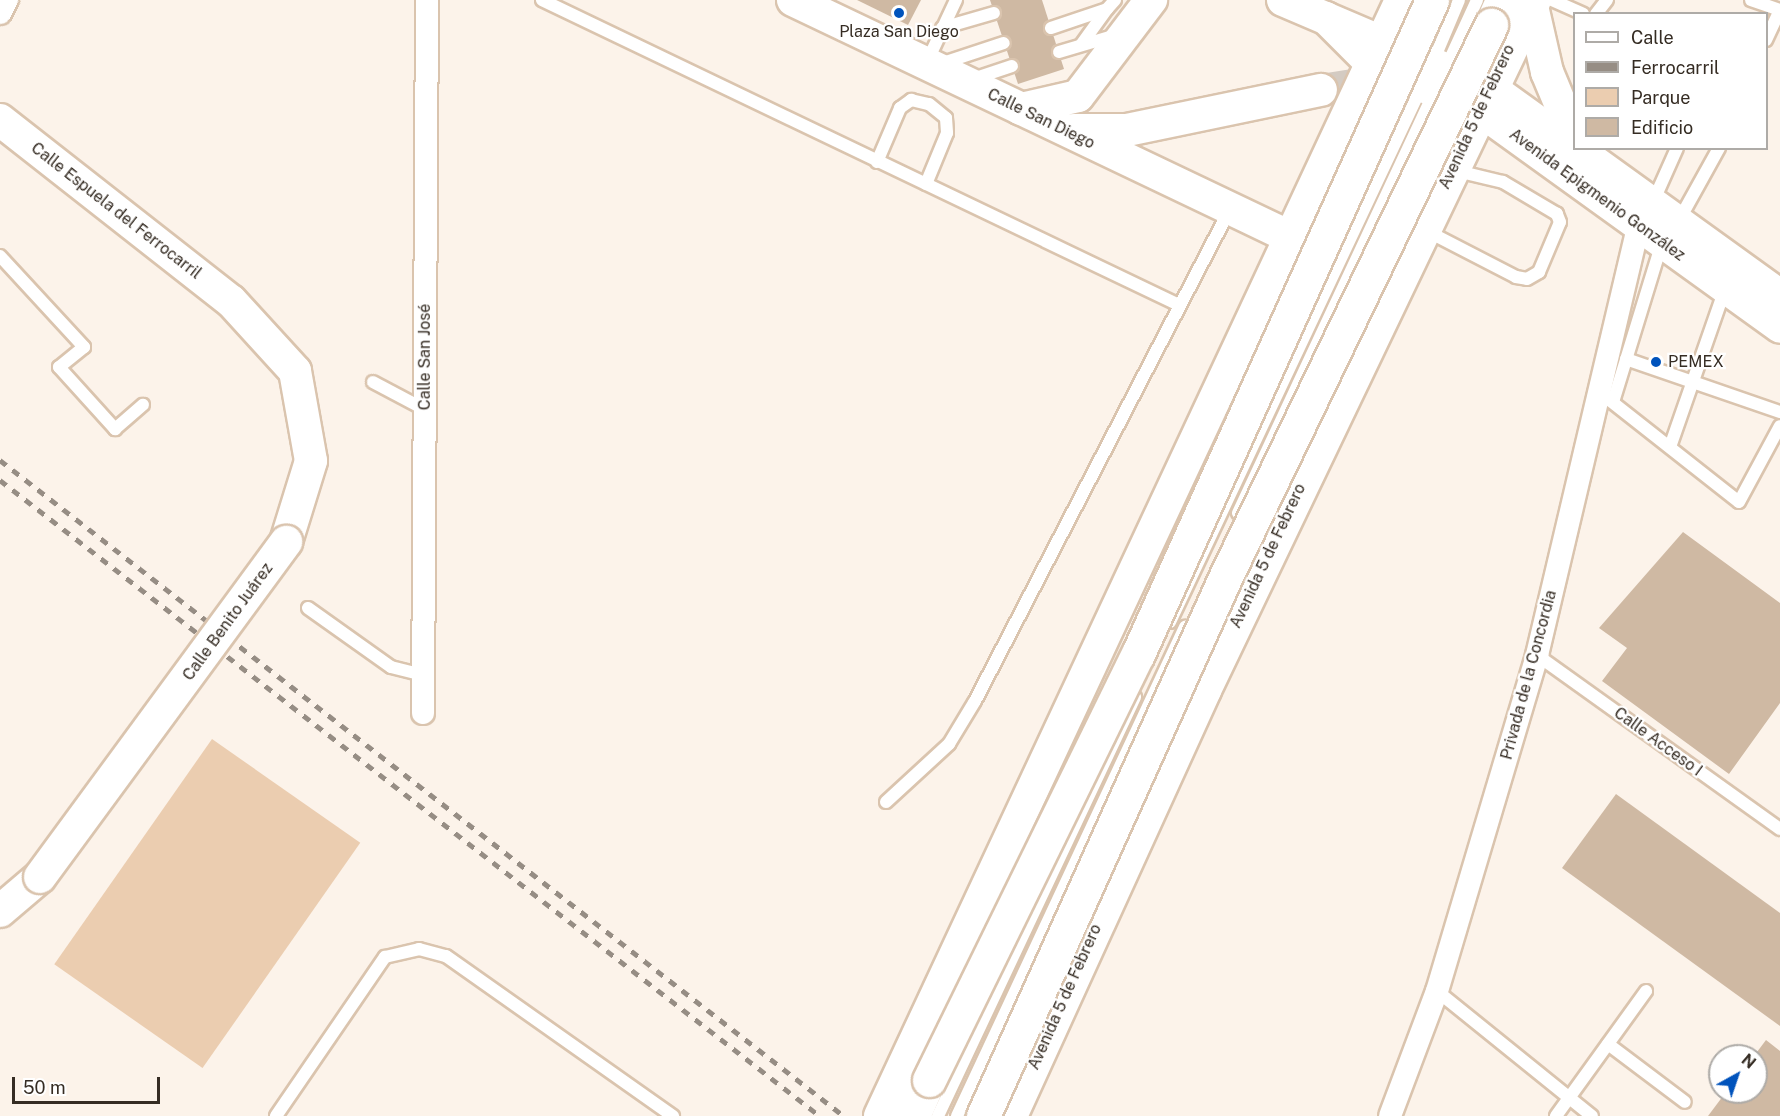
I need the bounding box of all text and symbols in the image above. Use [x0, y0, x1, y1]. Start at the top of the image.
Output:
marker: Plaza San Diego [892, 6, 906, 20]
legend [1573, 12, 1768, 150]
place label: Plaza San Diego [839, 22, 959, 42]
text: Calle [1631, 27, 1674, 48]
street label: Avenida 5 de Febrero [1435, 41, 1519, 193]
text: Ferrocarril [1631, 57, 1719, 78]
street label: Calle San Diego [984, 85, 1098, 153]
text: Parque [1631, 87, 1691, 108]
text: Edificio [1631, 117, 1693, 138]
street label: Avenida Epigmenio González [1505, 125, 1689, 265]
street label: Calle Espuela del Ferrocarril [27, 138, 205, 284]
street label: Calle San José [415, 304, 435, 410]
place label: PEMEX [1668, 352, 1724, 372]
marker: PEMEX [1649, 355, 1663, 369]
street label: Avenida 5 de Febrero [1226, 480, 1310, 632]
street label: Calle Benito Juárez [179, 559, 277, 685]
street label: Privada de la Concordia [1497, 588, 1561, 762]
street label: Calle Acceso I [1610, 703, 1706, 781]
street label: Avenida 5 de Febrero [1024, 921, 1106, 1073]
north arrow [1708, 1044, 1768, 1104]
text: N [1738, 1050, 1760, 1073]
scale bar [15, 1065, 164, 1103]
text: 50 m [23, 1077, 66, 1098]

